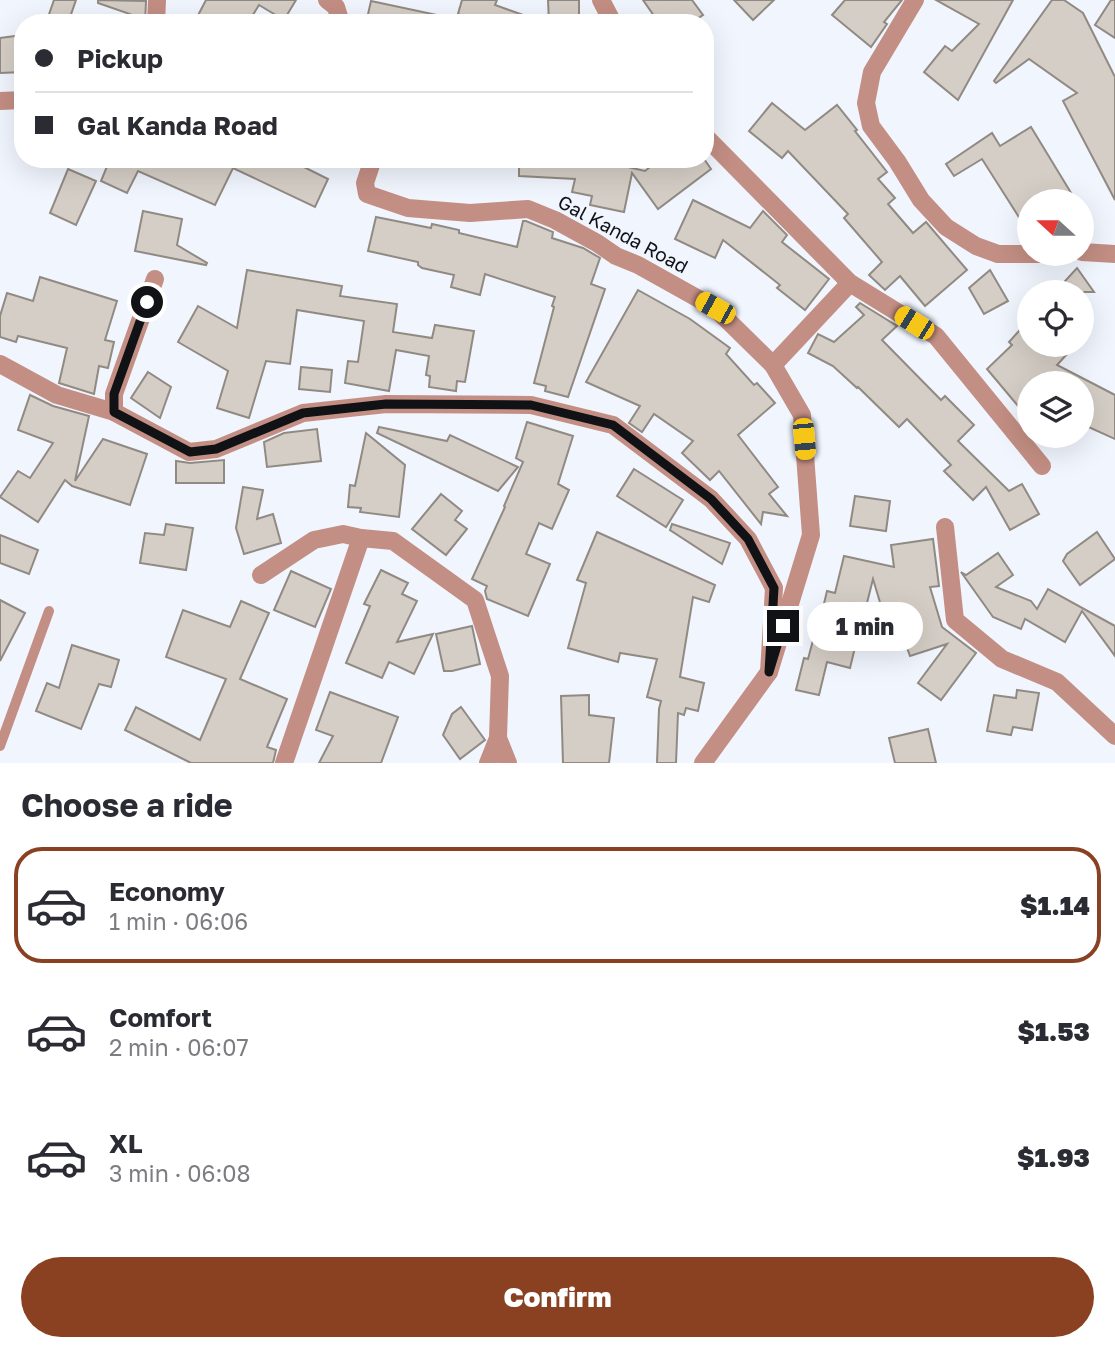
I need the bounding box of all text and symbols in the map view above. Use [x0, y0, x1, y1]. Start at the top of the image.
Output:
text: Pickup [77, 43, 163, 74]
text: Gal Kanda Road [77, 110, 278, 141]
north arrow [1017, 189, 1094, 266]
map controls [1017, 189, 1094, 448]
street label: Gal Kanda Road [554, 190, 692, 278]
button: locate [1017, 280, 1094, 357]
route start [131, 286, 163, 318]
car [692, 289, 739, 327]
car [891, 303, 938, 343]
button: layers [1017, 371, 1094, 448]
car [792, 417, 817, 461]
callout: 1 min [808, 602, 923, 650]
route end [767, 610, 799, 642]
text: 1 min [836, 612, 894, 640]
text: Choose a ride [21, 786, 233, 824]
icon: car [25, 874, 88, 937]
text: Economy [109, 876, 225, 907]
text: $1.14 [1020, 890, 1090, 921]
text: 1 min · 06:06 [109, 907, 248, 935]
icon: car [25, 1000, 88, 1063]
text: Comfort [109, 1002, 212, 1033]
text: $1.53 [1018, 1016, 1090, 1047]
text: 2 min · 06:07 [109, 1033, 249, 1061]
icon: car [25, 1126, 88, 1189]
text: XL [109, 1128, 143, 1159]
text: $1.93 [1017, 1142, 1090, 1173]
text: 3 min · 06:08 [109, 1159, 251, 1187]
button: Confirm [21, 1257, 1094, 1337]

